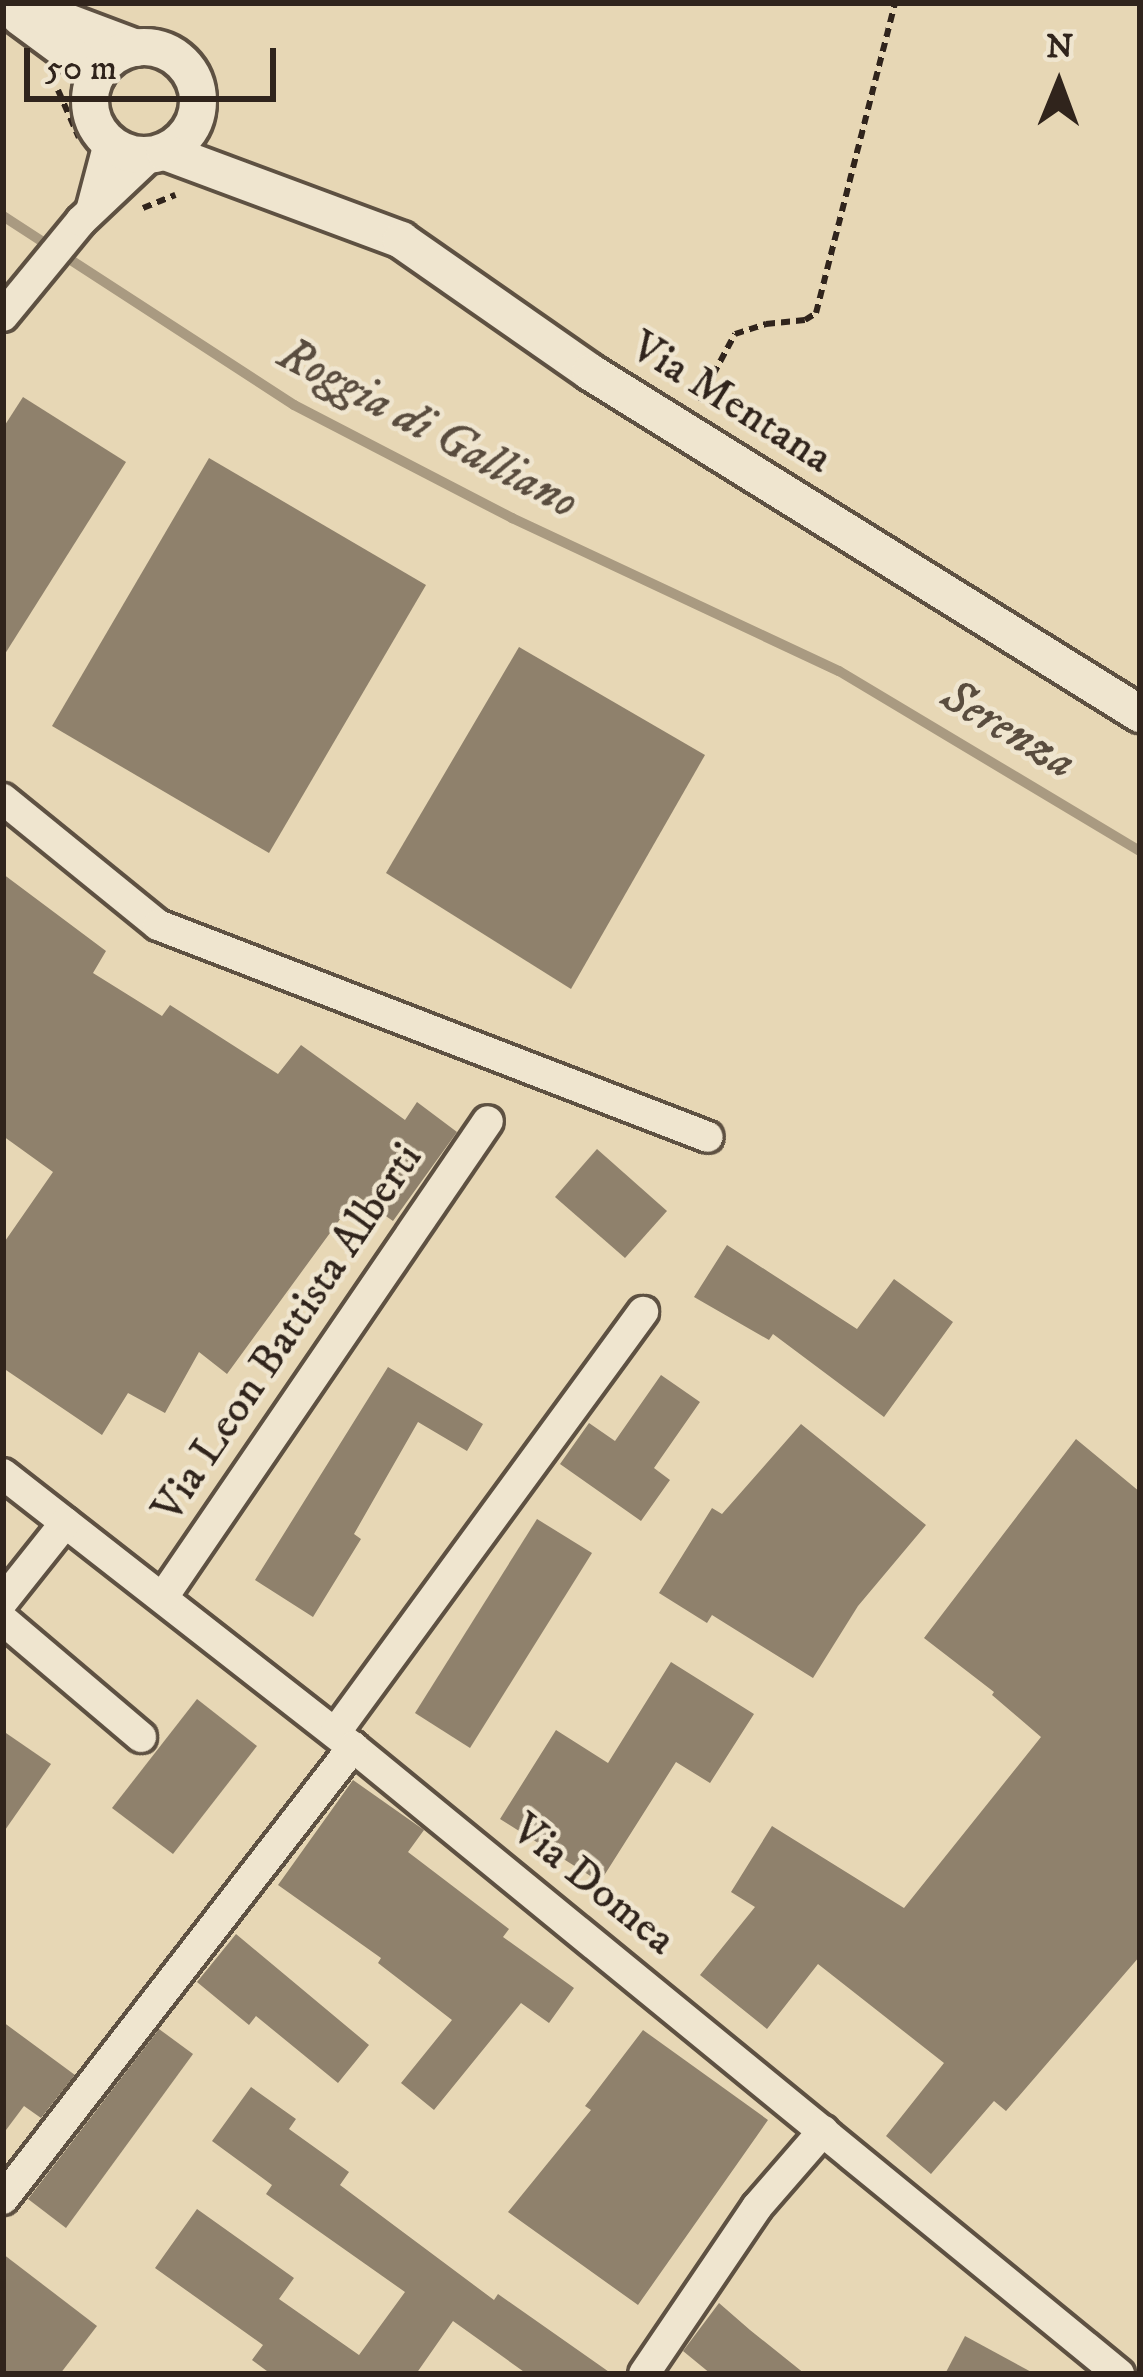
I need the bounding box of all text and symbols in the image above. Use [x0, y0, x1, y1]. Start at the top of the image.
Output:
scale bar [30, 24, 282, 98]
north arrow [999, 24, 1119, 144]
text: N [1046, 27, 1074, 68]
text: 50 m [45, 46, 117, 91]
street label: Via Mentana [620, 320, 842, 486]
water label: Roggia di Galliano [268, 326, 588, 532]
water label: Serenza [930, 668, 1086, 792]
street label: Via Leon Battista Alberti [141, 1133, 435, 1533]
street label: Via Domea [500, 1803, 686, 1967]

